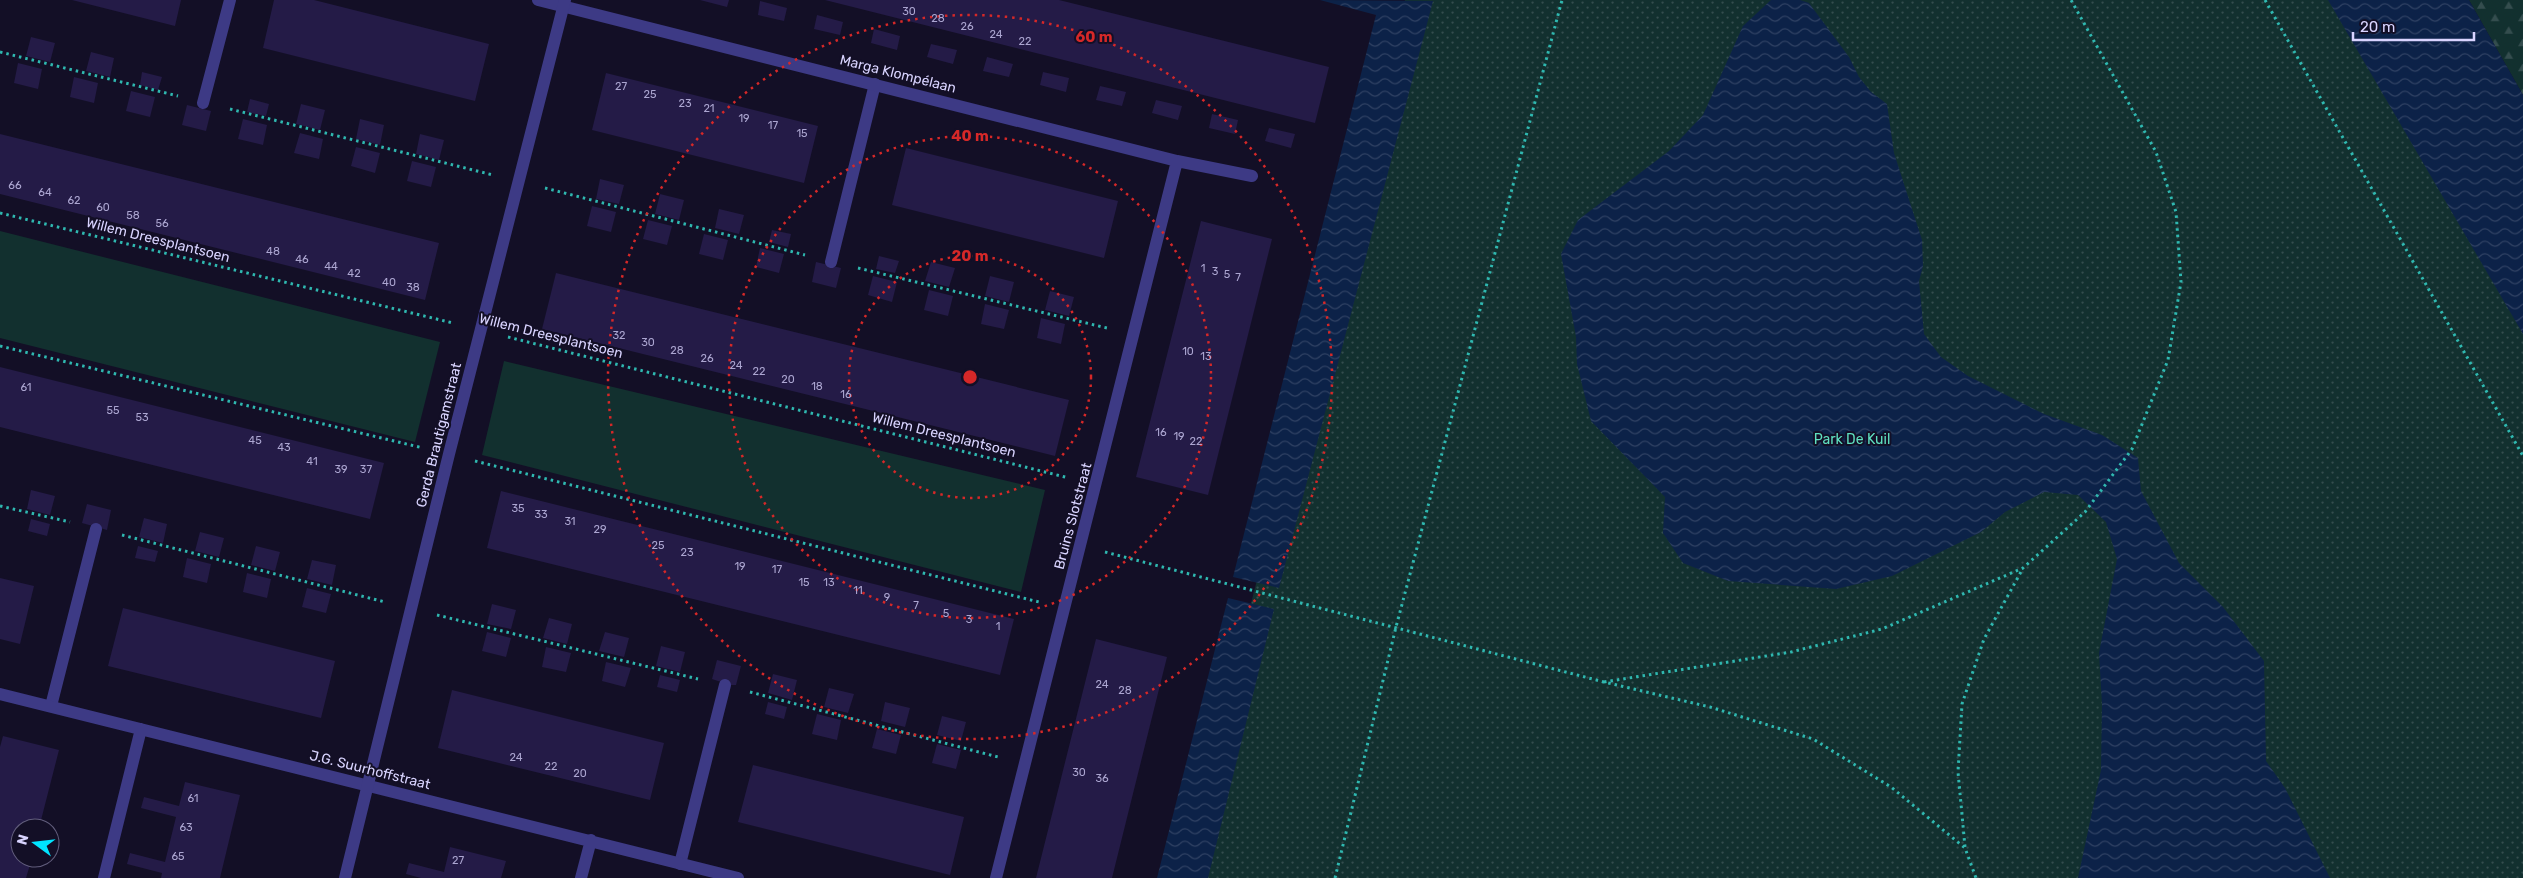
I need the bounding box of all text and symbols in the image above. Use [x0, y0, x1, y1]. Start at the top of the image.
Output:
house number: 30 [902, 5, 916, 18]
scale bar [2353, 10, 2474, 42]
house number: 28 [931, 12, 945, 25]
text: 20 m [2360, 18, 2395, 36]
house number: 26 [960, 20, 974, 33]
house number: 24 [989, 28, 1003, 41]
text: 60 m [1076, 28, 1112, 46]
house number: 22 [1019, 35, 1031, 48]
street label: Marga Klompélaan [838, 51, 958, 97]
house number: 27 [615, 80, 627, 93]
house number: 25 [644, 88, 657, 101]
house number: 23 [678, 97, 692, 110]
house number: 21 [703, 102, 715, 115]
house number: 19 [738, 112, 750, 125]
house number: 17 [768, 119, 779, 132]
house number: 15 [796, 127, 808, 140]
text: 40 m [951, 127, 989, 145]
house number: 66 [8, 179, 22, 192]
house number: 64 [38, 186, 52, 199]
house number: 62 [67, 194, 81, 207]
house number: 60 [96, 201, 110, 214]
house number: 58 [126, 209, 140, 222]
street label: Willem Dreesplantsoen [84, 214, 232, 266]
house number: 56 [155, 217, 169, 230]
house number: 48 [266, 245, 280, 258]
text: 20 m [952, 247, 988, 265]
house number: 46 [295, 253, 309, 266]
house number: 44 [324, 260, 338, 273]
house number: 1 [1201, 262, 1205, 275]
house number: 3 [1212, 265, 1219, 278]
house number: 42 [347, 267, 361, 280]
house number: 5 [1224, 268, 1231, 281]
house number: 7 [1235, 271, 1241, 284]
house number: 40 [382, 276, 396, 289]
house number: 38 [406, 281, 420, 294]
street label: Willem Dreesplantsoen [477, 310, 625, 362]
house number: 32 [612, 329, 626, 342]
house number: 30 [641, 336, 655, 349]
house number: 28 [670, 344, 684, 357]
house number: 10 [1182, 345, 1194, 358]
house number: 13 [1200, 350, 1212, 363]
house number: 26 [700, 352, 714, 365]
house number: 24 [729, 359, 743, 372]
street label: Gerda Brautigamstraat [413, 360, 465, 509]
house number: 22 [753, 365, 765, 378]
centre of rings [961, 368, 979, 386]
house number: 20 [781, 373, 795, 386]
house number: 18 [811, 380, 823, 393]
house number: 61 [20, 381, 32, 394]
house number: 16 [840, 388, 852, 401]
house number: 55 [106, 404, 120, 417]
street label: Willem Dreesplantsoen [870, 409, 1018, 461]
house number: 53 [135, 411, 149, 424]
house number: 16 [1155, 426, 1167, 439]
house number: 19 [1173, 430, 1185, 443]
park label: Park De Kuil [1814, 431, 1890, 448]
house number: 45 [248, 434, 262, 447]
house number: 22 [1190, 435, 1202, 448]
house number: 43 [277, 441, 291, 454]
house number: 41 [306, 455, 318, 468]
street label: Bruins Slotstraat [1051, 460, 1096, 571]
house number: 39 [334, 463, 348, 476]
house number: 37 [360, 463, 372, 476]
house number: 35 [511, 502, 525, 515]
house number: 33 [534, 508, 548, 521]
house number: 31 [564, 515, 576, 528]
house number: 29 [594, 523, 606, 536]
house number: 25 [652, 539, 665, 552]
house number: 23 [680, 546, 694, 559]
house number: 19 [734, 560, 746, 573]
house number: 17 [772, 563, 783, 576]
house number: 15 [798, 576, 810, 589]
house number: 13 [823, 576, 835, 589]
house number: 11 [853, 584, 863, 597]
house number: 9 [884, 591, 890, 604]
house number: 7 [913, 599, 919, 612]
house number: 5 [943, 607, 950, 620]
house number: 3 [966, 613, 973, 626]
house number: 1 [996, 620, 1000, 633]
house number: 24 [1095, 678, 1109, 691]
house number: 28 [1118, 684, 1132, 697]
street label: J.G. Suurhoffstraat [308, 747, 433, 793]
house number: 24 [509, 751, 523, 764]
house number: 22 [545, 760, 557, 773]
house number: 30 [1072, 766, 1086, 779]
house number: 20 [573, 767, 587, 780]
house number: 36 [1095, 772, 1109, 785]
house number: 61 [187, 792, 199, 805]
north arrow [10, 818, 60, 868]
house number: 63 [179, 821, 193, 834]
text: N [13, 833, 32, 847]
house number: 65 [171, 850, 185, 863]
house number: 27 [452, 854, 464, 867]

